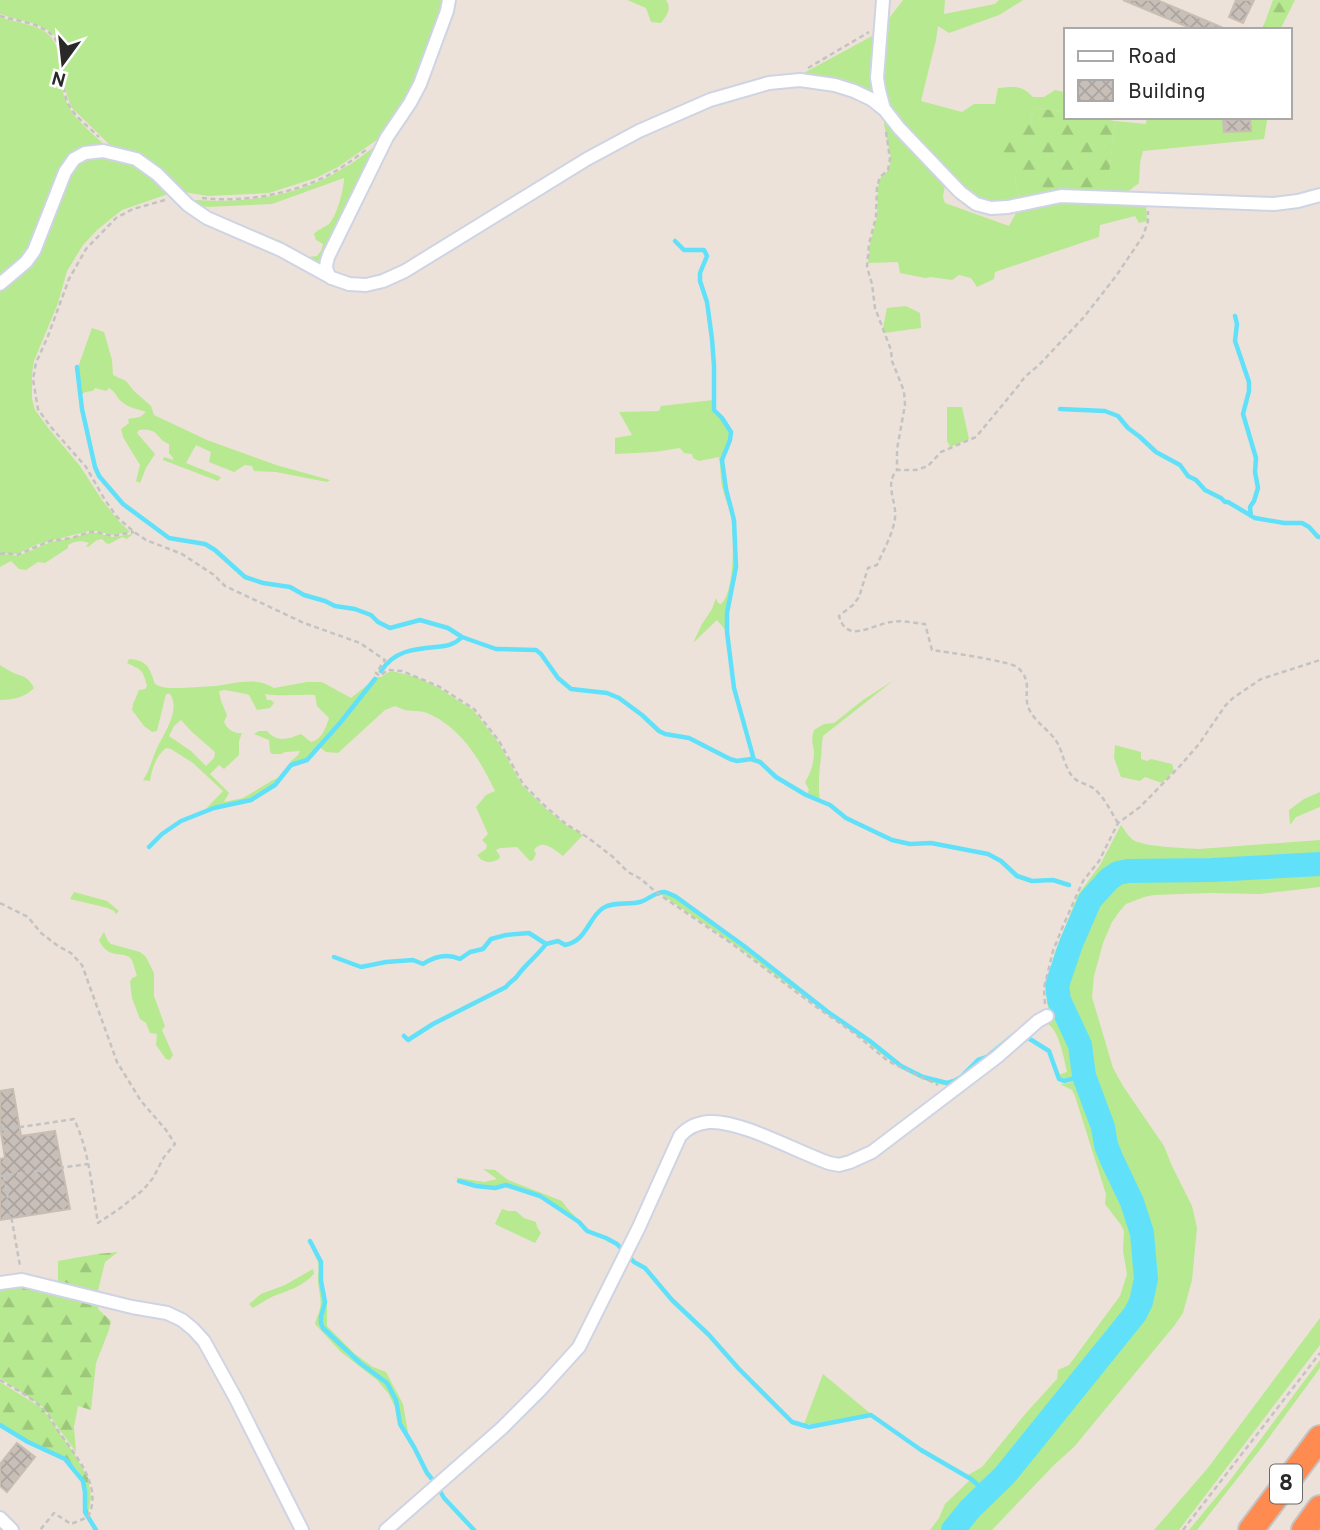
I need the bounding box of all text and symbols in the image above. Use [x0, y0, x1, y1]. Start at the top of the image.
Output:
north arrow [28, 28, 98, 98]
legend [1064, 28, 1292, 119]
text: Road [1128, 44, 1177, 71]
text: N [49, 64, 69, 91]
text: Building [1128, 79, 1206, 106]
road number: 8 [1270, 1464, 1302, 1504]

